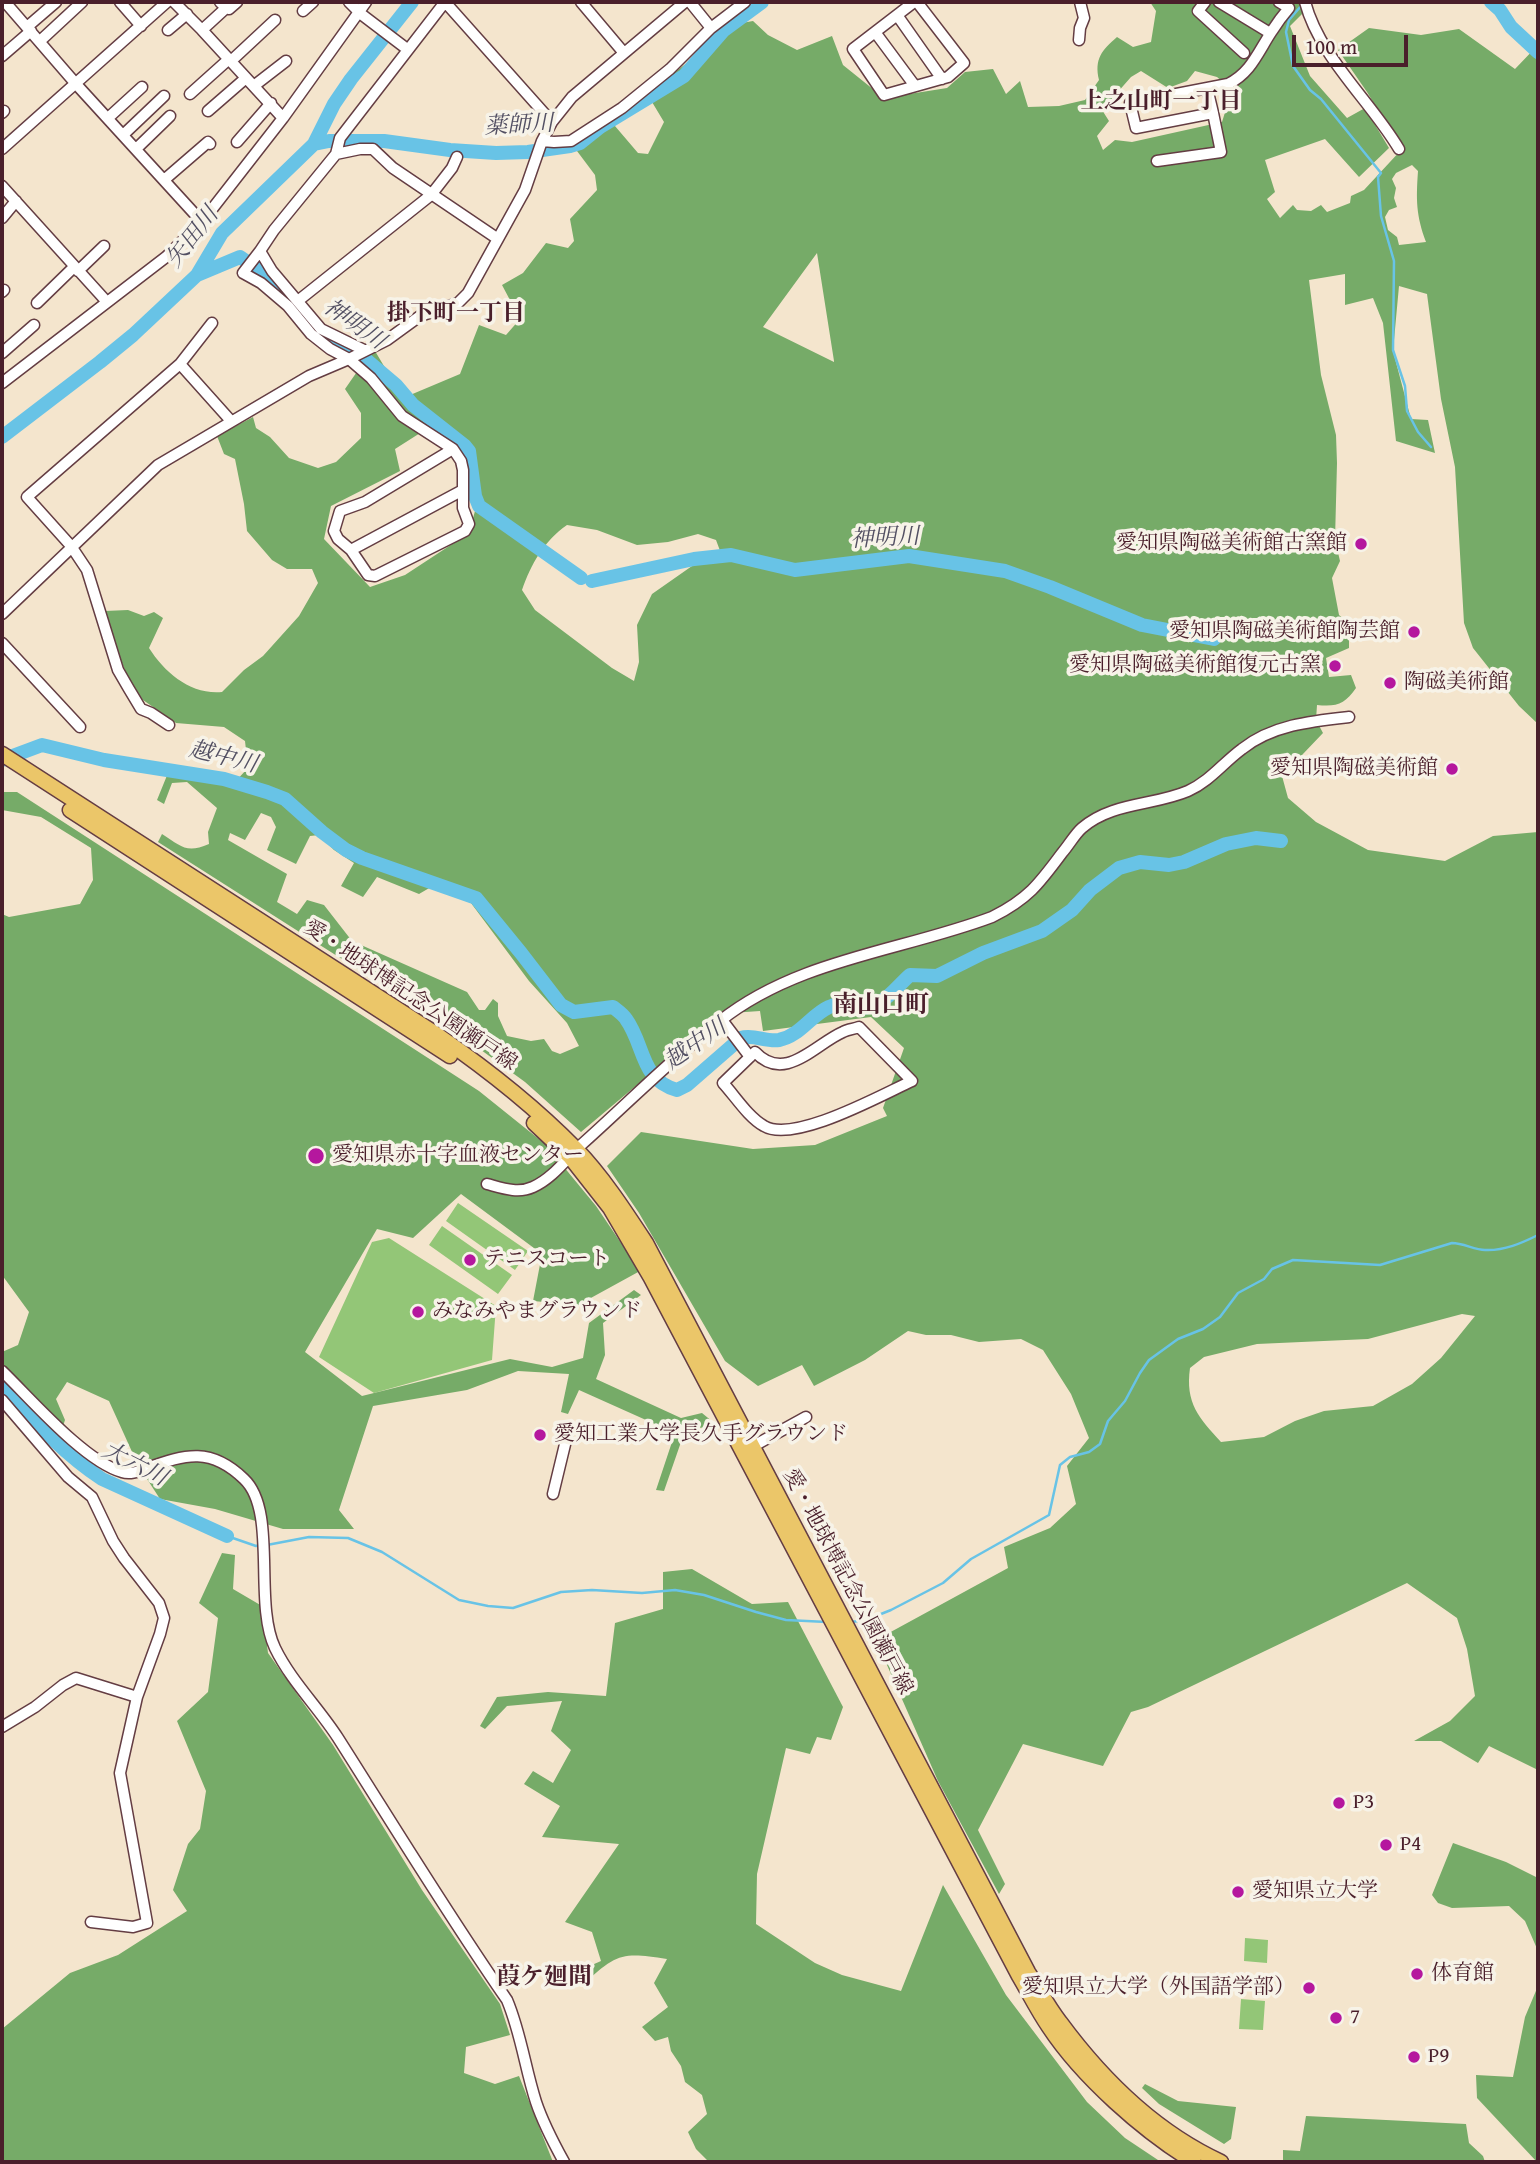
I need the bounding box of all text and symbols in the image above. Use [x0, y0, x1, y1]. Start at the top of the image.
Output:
scale bar [1295, 21, 1410, 65]
text: 100 m [1305, 31, 1357, 62]
district label: 上之山町一丁目 [1081, 88, 1241, 116]
water label: 薬師川 [484, 110, 554, 142]
water label: 矢田川 [161, 202, 225, 274]
water label: 神明川 [318, 294, 390, 356]
district label: 掛下町一丁目 [387, 300, 525, 328]
water label: 神明川 [850, 523, 920, 555]
place label: 愛知県陶磁美術館古窯館 [1116, 531, 1347, 557]
marker: 愛知県陶磁美術館古窯館 [1353, 536, 1369, 552]
place label: 愛知県陶磁美術館陶芸館 [1169, 619, 1400, 645]
marker: 愛知県陶磁美術館陶芸館 [1406, 624, 1422, 640]
place label: 愛知県陶磁美術館復元古窯 [1069, 653, 1321, 679]
marker: 愛知県陶磁美術館復元古窯 [1327, 658, 1343, 674]
place label: 陶磁美術館 [1404, 670, 1509, 696]
marker: 陶磁美術館 [1382, 675, 1398, 691]
water label: 越中川 [186, 736, 260, 780]
place label: 愛知県陶磁美術館 [1270, 756, 1438, 782]
marker: 愛知県陶磁美術館 [1444, 761, 1460, 777]
street label: 愛・地球博記念公園瀬戸線 [298, 915, 522, 1077]
district label: 南山口町 [833, 992, 929, 1020]
water label: 越中川 [660, 1014, 732, 1076]
place label: 愛知県赤十字血液センター [332, 1143, 584, 1169]
marker: 愛知県赤十字血液センター [306, 1146, 326, 1166]
place label: テニスコート [484, 1247, 610, 1273]
marker: テニスコート [462, 1252, 478, 1268]
place label: みなみやまグラウンド [432, 1299, 642, 1325]
marker: みなみやまグラウンド [410, 1304, 426, 1320]
place label: 愛知工業大学長久手グラウンド [554, 1422, 848, 1448]
marker: 愛知工業大学長久手グラウンド [532, 1427, 548, 1443]
water label: 大六川 [97, 1437, 171, 1493]
street label: 愛・地球博記念公園瀬戸線 [777, 1465, 917, 1699]
place label: P3 [1353, 1790, 1374, 1816]
marker: P3 [1331, 1795, 1347, 1811]
place label: P4 [1400, 1832, 1421, 1858]
marker: P4 [1378, 1837, 1394, 1853]
place label: 愛知県立大学 [1252, 1879, 1378, 1905]
marker: 愛知県立大学 [1230, 1884, 1246, 1900]
place label: 体育館 [1431, 1961, 1494, 1987]
district label: 葭ケ廻間 [496, 1964, 592, 1992]
marker: 体育館 [1409, 1966, 1425, 1982]
place label: 愛知県立大学（外国語学部） [1022, 1975, 1295, 2001]
marker: 愛知県立大学（外国語学部） [1301, 1980, 1317, 1996]
place label: 7 [1350, 2005, 1360, 2031]
marker: 7 [1328, 2010, 1344, 2026]
place label: P9 [1428, 2044, 1449, 2070]
marker: P9 [1406, 2049, 1422, 2065]

